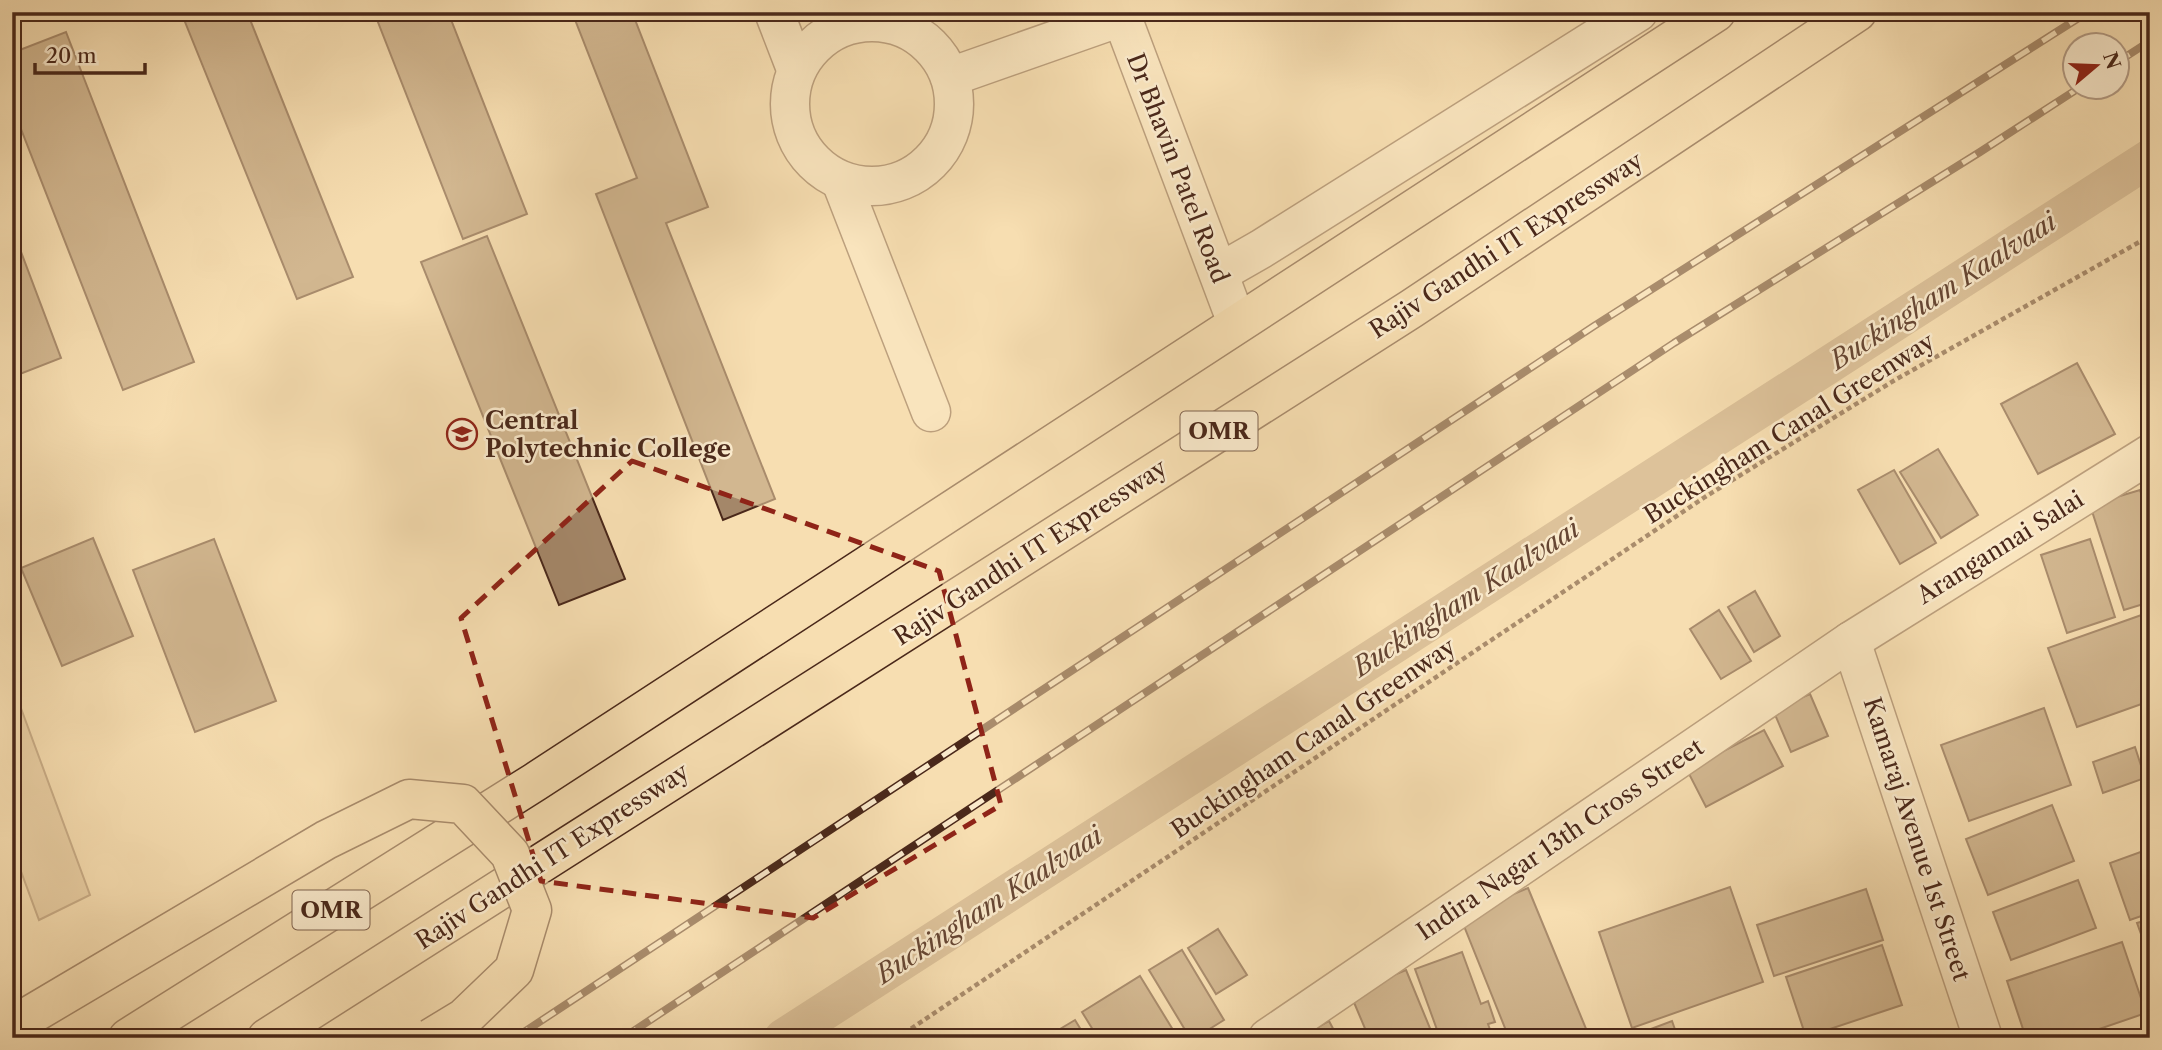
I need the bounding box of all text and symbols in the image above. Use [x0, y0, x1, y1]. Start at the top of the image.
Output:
scale bar [35, 32, 145, 76]
north arrow [2060, 32, 2130, 102]
text: 20 m [46, 43, 97, 68]
street label: Dr Bhavin Patel Road [1121, 49, 1235, 287]
text: N [2098, 49, 2125, 72]
street label: Rajiv Gandhi IT Expressway [1364, 145, 1649, 344]
water label: Buckingham Kaalvaai [1822, 205, 2064, 377]
street label: Buckingham Canal Greenway [1638, 326, 1940, 530]
place label: Central Polytechnic College [485, 406, 731, 463]
road number: OMR [1180, 412, 1258, 450]
school or university icon: Central Polytechnic College [445, 417, 479, 451]
street label: Rajiv Gandhi IT Expressway [888, 452, 1173, 651]
street label: Arangannai Salai [1910, 484, 2089, 610]
water label: Buckingham Kaalvaai [1345, 512, 1587, 684]
street label: Buckingham Canal Greenway [1165, 631, 1461, 844]
street label: Kamaraj Avenue 1st Street [1857, 694, 1977, 985]
street label: Indira Nagar 13th Cross Street [1411, 732, 1709, 946]
street label: Rajiv Gandhi IT Expressway [410, 756, 695, 955]
water label: Buckingham Kaalvaai [868, 819, 1110, 991]
road number: OMR [292, 890, 370, 930]

